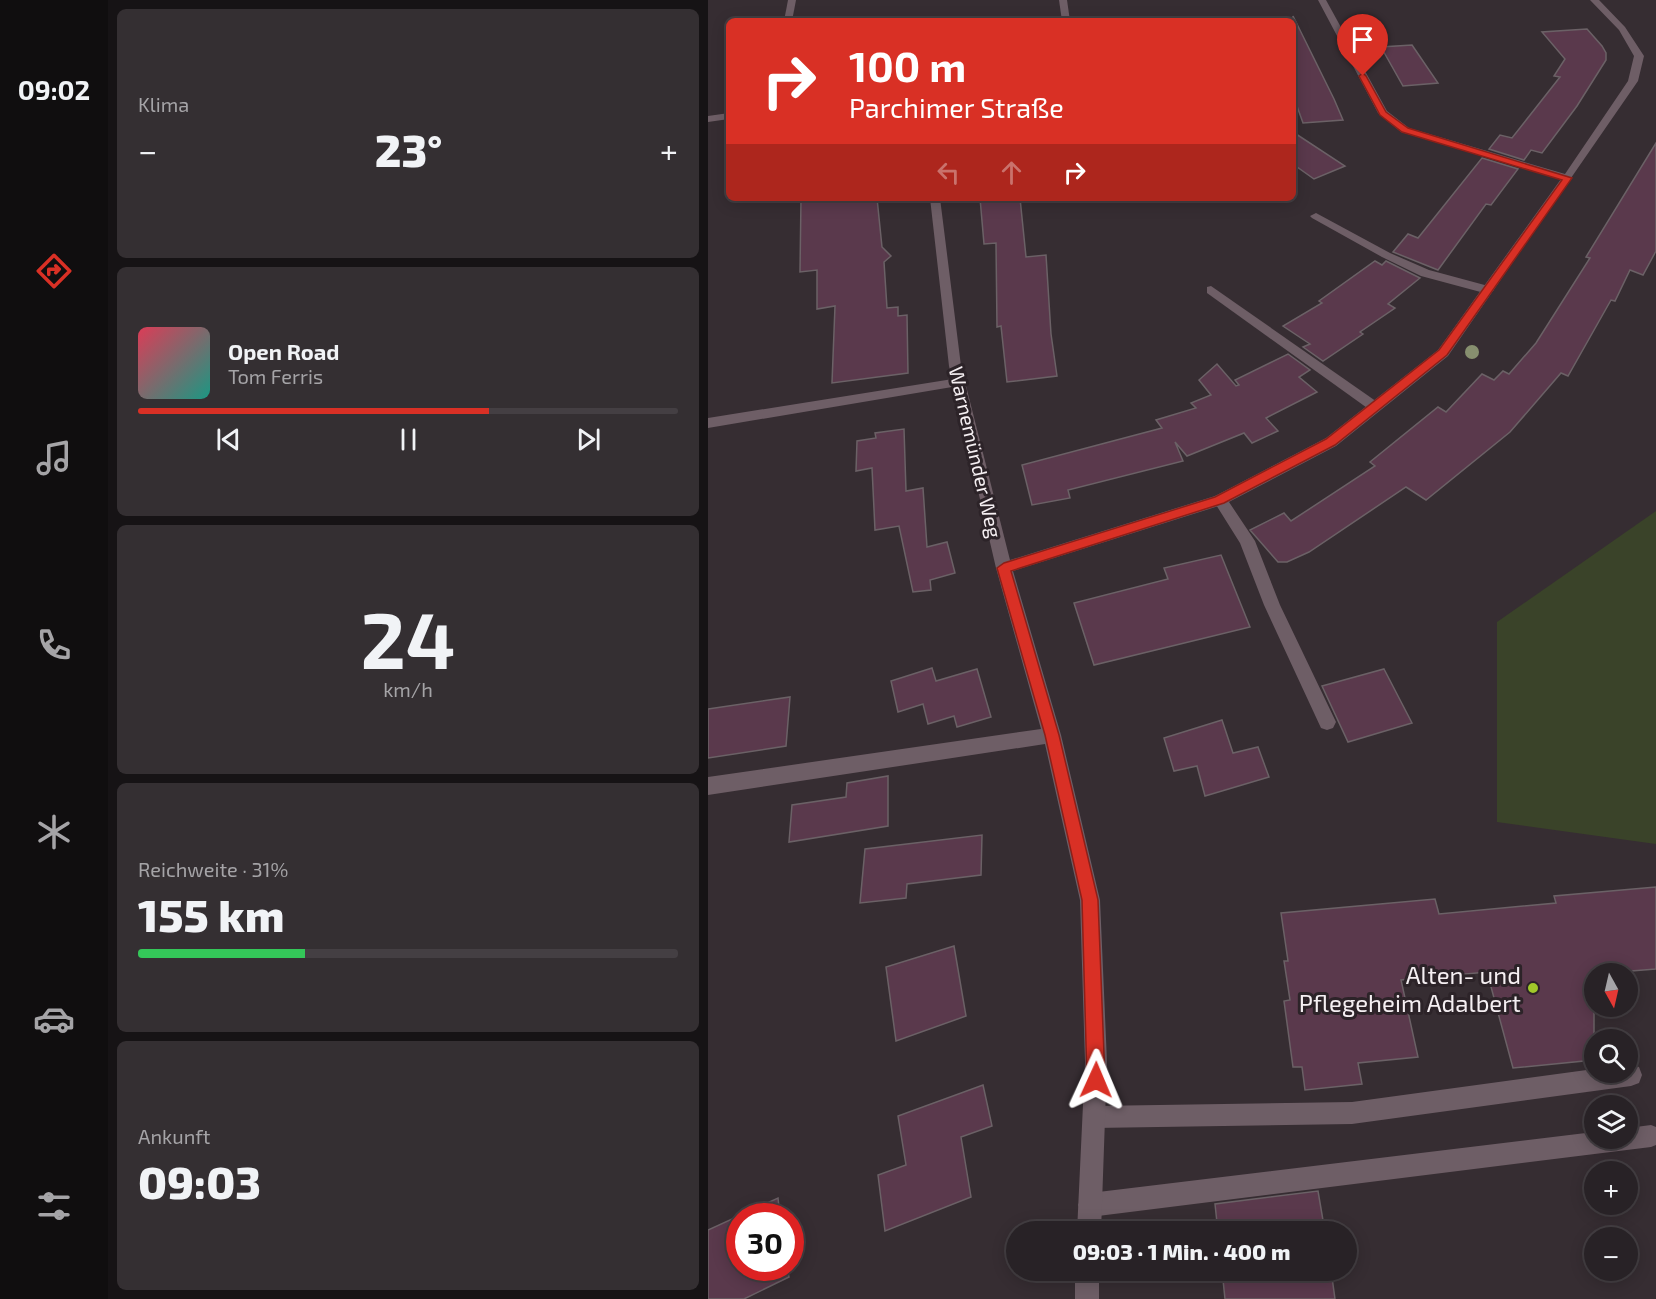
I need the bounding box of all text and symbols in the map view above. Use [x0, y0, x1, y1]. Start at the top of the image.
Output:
pin [1337, 14, 1388, 76]
icon: arrive [1346, 23, 1379, 56]
text: 100 m [849, 40, 966, 90]
icon: right [750, 42, 828, 120]
text: 09:02 [18, 73, 90, 105]
text: Parchimer Straße [849, 91, 1064, 123]
text: Klima [138, 92, 189, 116]
text: 23° [375, 122, 442, 176]
text: − [138, 130, 157, 170]
text: + [660, 130, 678, 170]
icon: left [932, 156, 965, 189]
icon: ahead [995, 156, 1028, 189]
icon: right [1058, 156, 1091, 189]
icon: directions [33, 250, 75, 292]
text: Open Road [228, 338, 340, 364]
text: Tom Ferris [228, 364, 323, 388]
street label: Warnemünder Weg [945, 364, 1007, 540]
icon: previous [212, 423, 245, 456]
icon: pause [392, 423, 425, 456]
icon: next [572, 423, 605, 456]
icon: music [33, 437, 75, 479]
text: 24 [360, 591, 456, 685]
icon: phone [33, 624, 75, 666]
text: km/h [383, 677, 433, 701]
icon: climate [33, 811, 75, 853]
text: Reichweite · 31% [138, 857, 288, 881]
text: 155 km [138, 887, 284, 941]
place label: Alten- und Pflegeheim Adalbert [1299, 960, 1521, 1017]
north arrow [1584, 963, 1638, 1017]
map controls [1584, 963, 1638, 1281]
marker: Alten- und Pflegeheim Adalbert [1526, 981, 1540, 995]
icon: car [33, 998, 75, 1040]
button: search [1584, 1029, 1638, 1083]
position arrow [1064, 1048, 1128, 1112]
button: layers [1584, 1095, 1638, 1149]
text: Ankunft [138, 1124, 210, 1148]
text: 09:03 [138, 1154, 261, 1208]
button: + [1584, 1161, 1638, 1215]
icon: filters [33, 1185, 75, 1227]
speed limit sign: 30 [726, 1203, 804, 1281]
button: − [1584, 1227, 1638, 1281]
text: 09:03 · 1 Min. · 400 m [1073, 1238, 1290, 1264]

